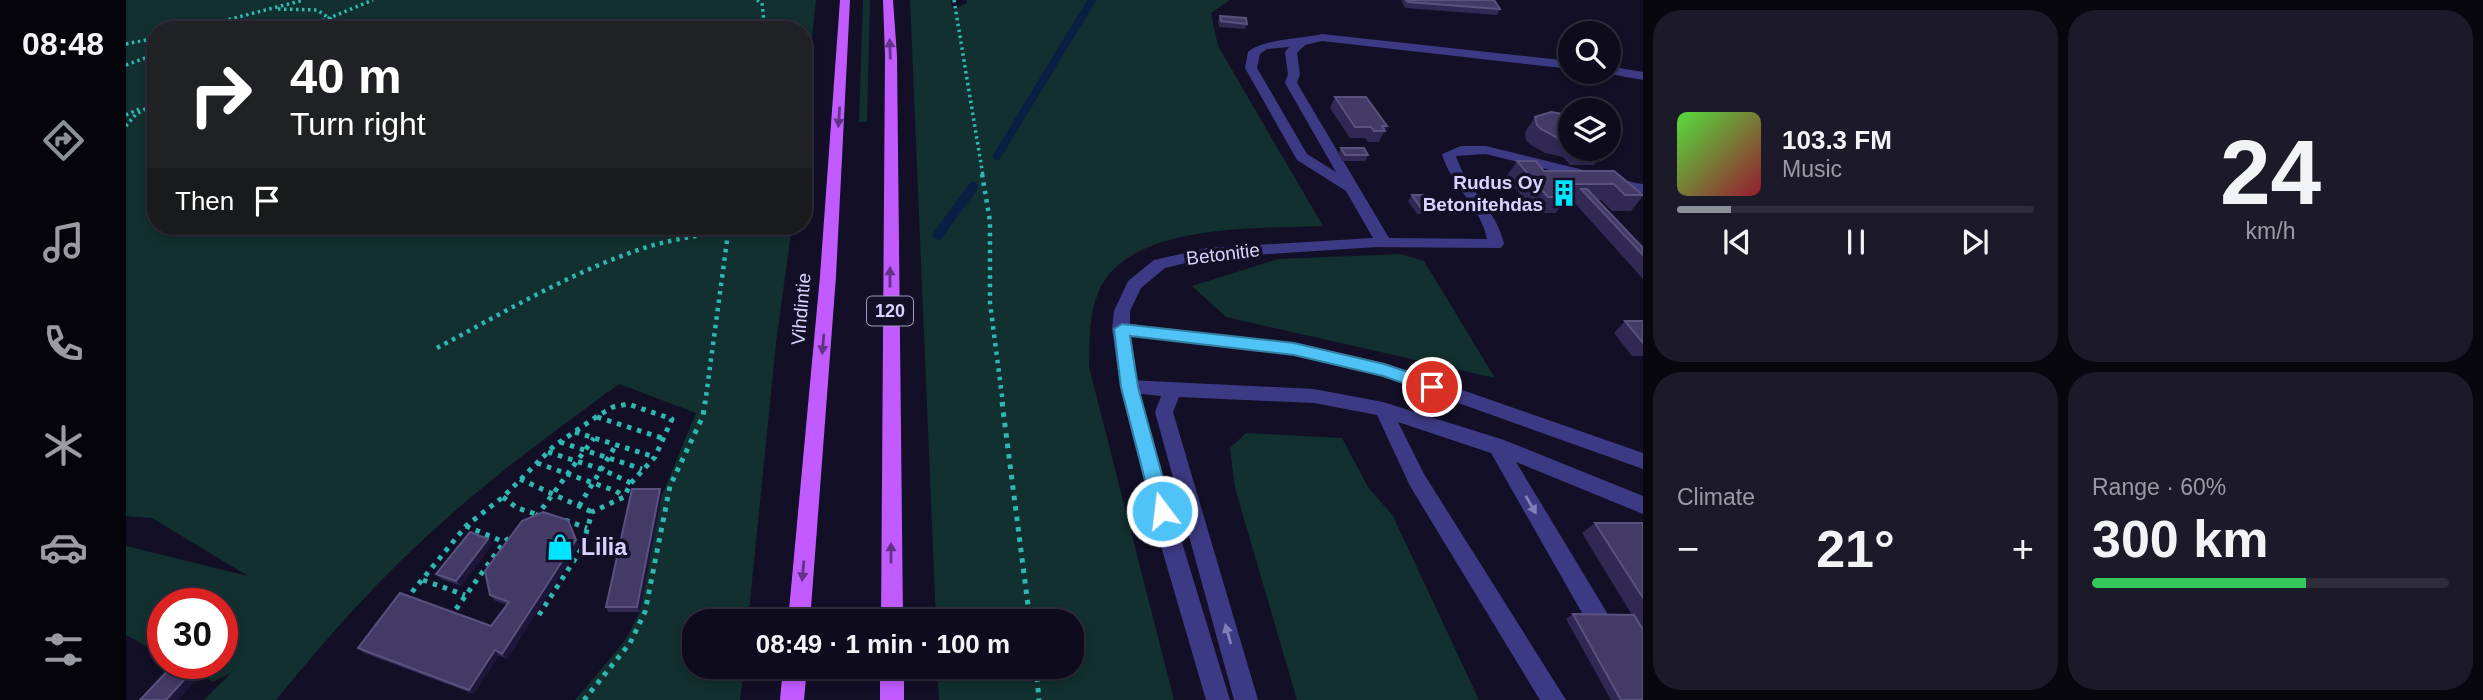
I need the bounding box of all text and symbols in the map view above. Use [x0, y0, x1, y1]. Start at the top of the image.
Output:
map controls [1558, 21, 1621, 161]
button: search [1558, 21, 1621, 84]
text: 08:48 [22, 26, 104, 62]
one-way arrow [885, 38, 896, 60]
icon: right [175, 49, 266, 140]
text: 40 m [290, 49, 402, 103]
button: layers [1558, 98, 1621, 161]
text: Turn right [290, 106, 426, 142]
one-way arrow [833, 106, 844, 128]
icon: directions [39, 116, 88, 165]
text: 24 [2220, 122, 2321, 223]
text: 103.3 FM [1782, 125, 1892, 155]
text: Music [1782, 156, 1842, 182]
place label: Rudus Oy Betonitehdas [1423, 172, 1543, 215]
building icon: Rudus Oy Betonitehdas [1549, 178, 1579, 208]
icon: arrive [248, 182, 286, 220]
text: Then [175, 186, 234, 216]
icon: music [39, 218, 88, 267]
text: km/h [2246, 218, 2295, 244]
icon: previous [1718, 223, 1756, 261]
icon: pause [1837, 223, 1875, 261]
icon: next [1956, 223, 1994, 261]
street label: Betonitie [1185, 239, 1261, 269]
one-way arrow [884, 265, 896, 287]
street label: Vihdintie [787, 272, 815, 346]
road number: 120 [867, 296, 913, 326]
icon: phone [39, 319, 88, 368]
one-way arrow [817, 334, 828, 356]
pin [1402, 357, 1462, 417]
icon: arrive [1413, 368, 1451, 406]
icon: climate [39, 421, 88, 470]
position arrow [1125, 474, 1199, 548]
text: Range · 60% [2092, 474, 2226, 500]
text: Climate [1677, 484, 1755, 510]
one-way arrow [1525, 495, 1537, 514]
text: 300 km [2092, 510, 2268, 568]
text: 21° [1816, 520, 1895, 578]
icon: car [39, 523, 88, 572]
text: − [1677, 528, 1699, 570]
text: + [2012, 528, 2034, 570]
shop icon: Lilia [545, 532, 575, 562]
place label: Lilia [581, 534, 627, 560]
one-way arrow [885, 542, 897, 564]
one-way arrow [797, 560, 808, 582]
speed limit sign: 30 [147, 588, 238, 679]
one-way arrow [1222, 623, 1233, 645]
icon: filters [39, 625, 88, 674]
text: 08:49 · 1 min · 100 m [756, 629, 1010, 659]

